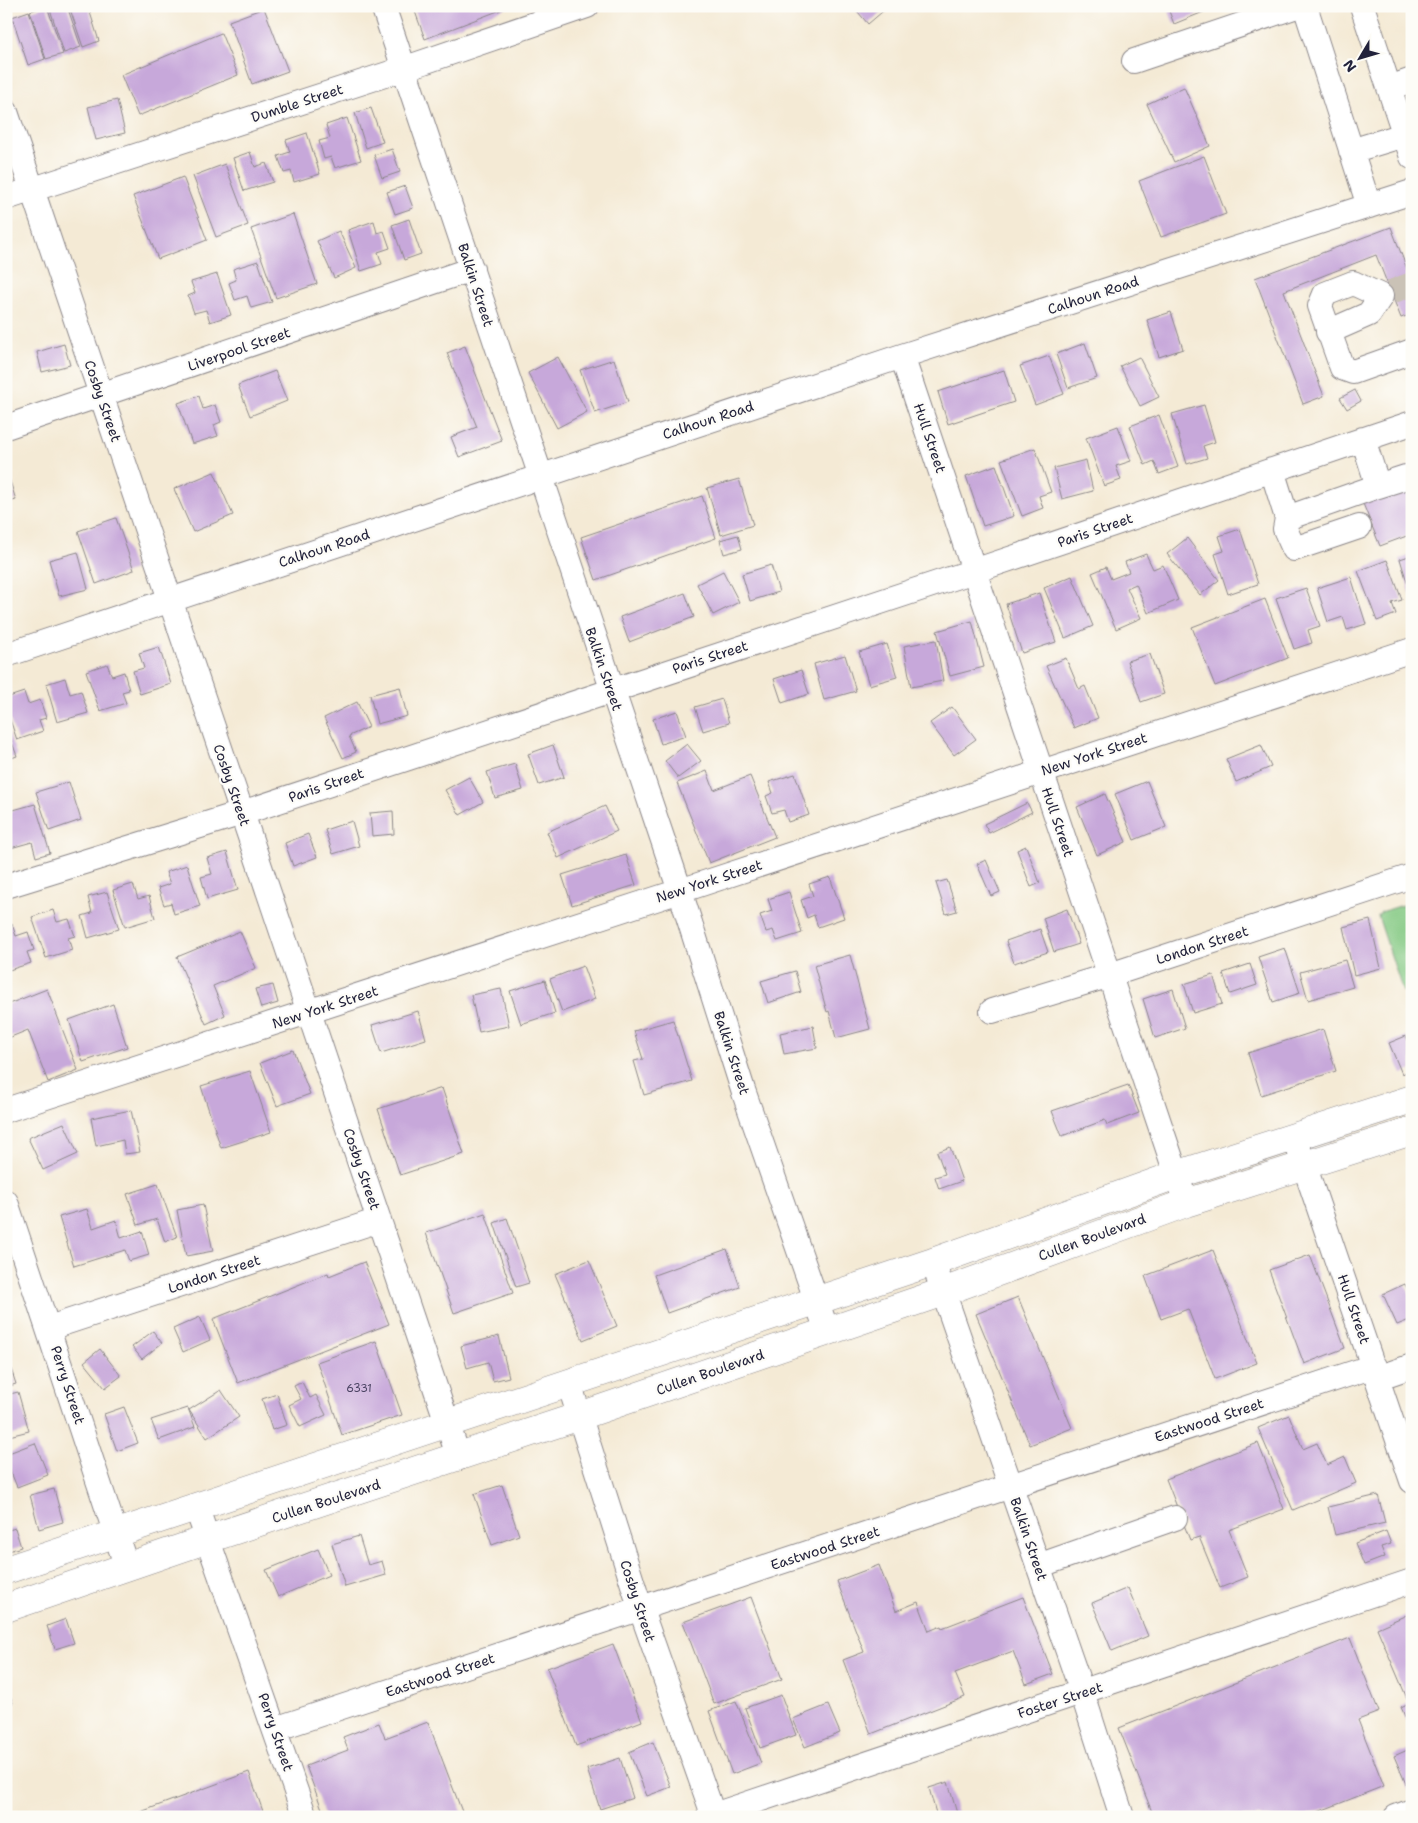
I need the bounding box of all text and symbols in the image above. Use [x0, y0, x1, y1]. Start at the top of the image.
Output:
north arrow [1336, 32, 1386, 82]
text: N [1339, 56, 1360, 76]
street label: Dumble Street [249, 80, 345, 126]
street label: Balkin Street [454, 241, 498, 329]
street label: Calhoun Road [1045, 272, 1141, 318]
street label: Liverpool Street [185, 323, 293, 375]
street label: Cosby Street [81, 358, 125, 444]
street label: Calhoun Road [660, 397, 756, 443]
street label: Hull Street [910, 401, 950, 475]
street label: Paris Street [1055, 509, 1135, 551]
street label: Calhoun Road [276, 525, 372, 571]
street label: Balkin Street [581, 625, 627, 713]
street label: Paris Street [670, 636, 750, 678]
street label: New York Street [1039, 728, 1149, 780]
street label: Cosby Street [210, 742, 254, 828]
street label: Paris Street [286, 764, 366, 806]
street label: Hull Street [1038, 785, 1078, 859]
street label: New York Street [654, 855, 764, 907]
street label: London Street [1154, 922, 1250, 968]
street label: New York Street [270, 981, 380, 1033]
street label: Balkin Street [710, 1009, 754, 1097]
street label: Cosby Street [340, 1126, 384, 1212]
street label: Cullen Boulevard [1036, 1209, 1148, 1265]
street label: London Street [166, 1251, 262, 1297]
street label: Hull Street [1334, 1272, 1374, 1346]
street label: Perry Street [47, 1343, 89, 1427]
street label: Cullen Boulevard [654, 1345, 767, 1399]
house number: 6331 [346, 1381, 372, 1396]
street label: Eastwood Street [1152, 1394, 1266, 1446]
street label: Cullen Boulevard [269, 1475, 383, 1527]
street label: Balkin Street [1006, 1495, 1052, 1583]
street label: Eastwood Street [768, 1522, 882, 1574]
street label: Cosby Street [616, 1558, 660, 1644]
street label: Eastwood Street [383, 1649, 497, 1701]
street label: Foster Street [1015, 1678, 1105, 1722]
street label: Perry Street [254, 1690, 298, 1774]

